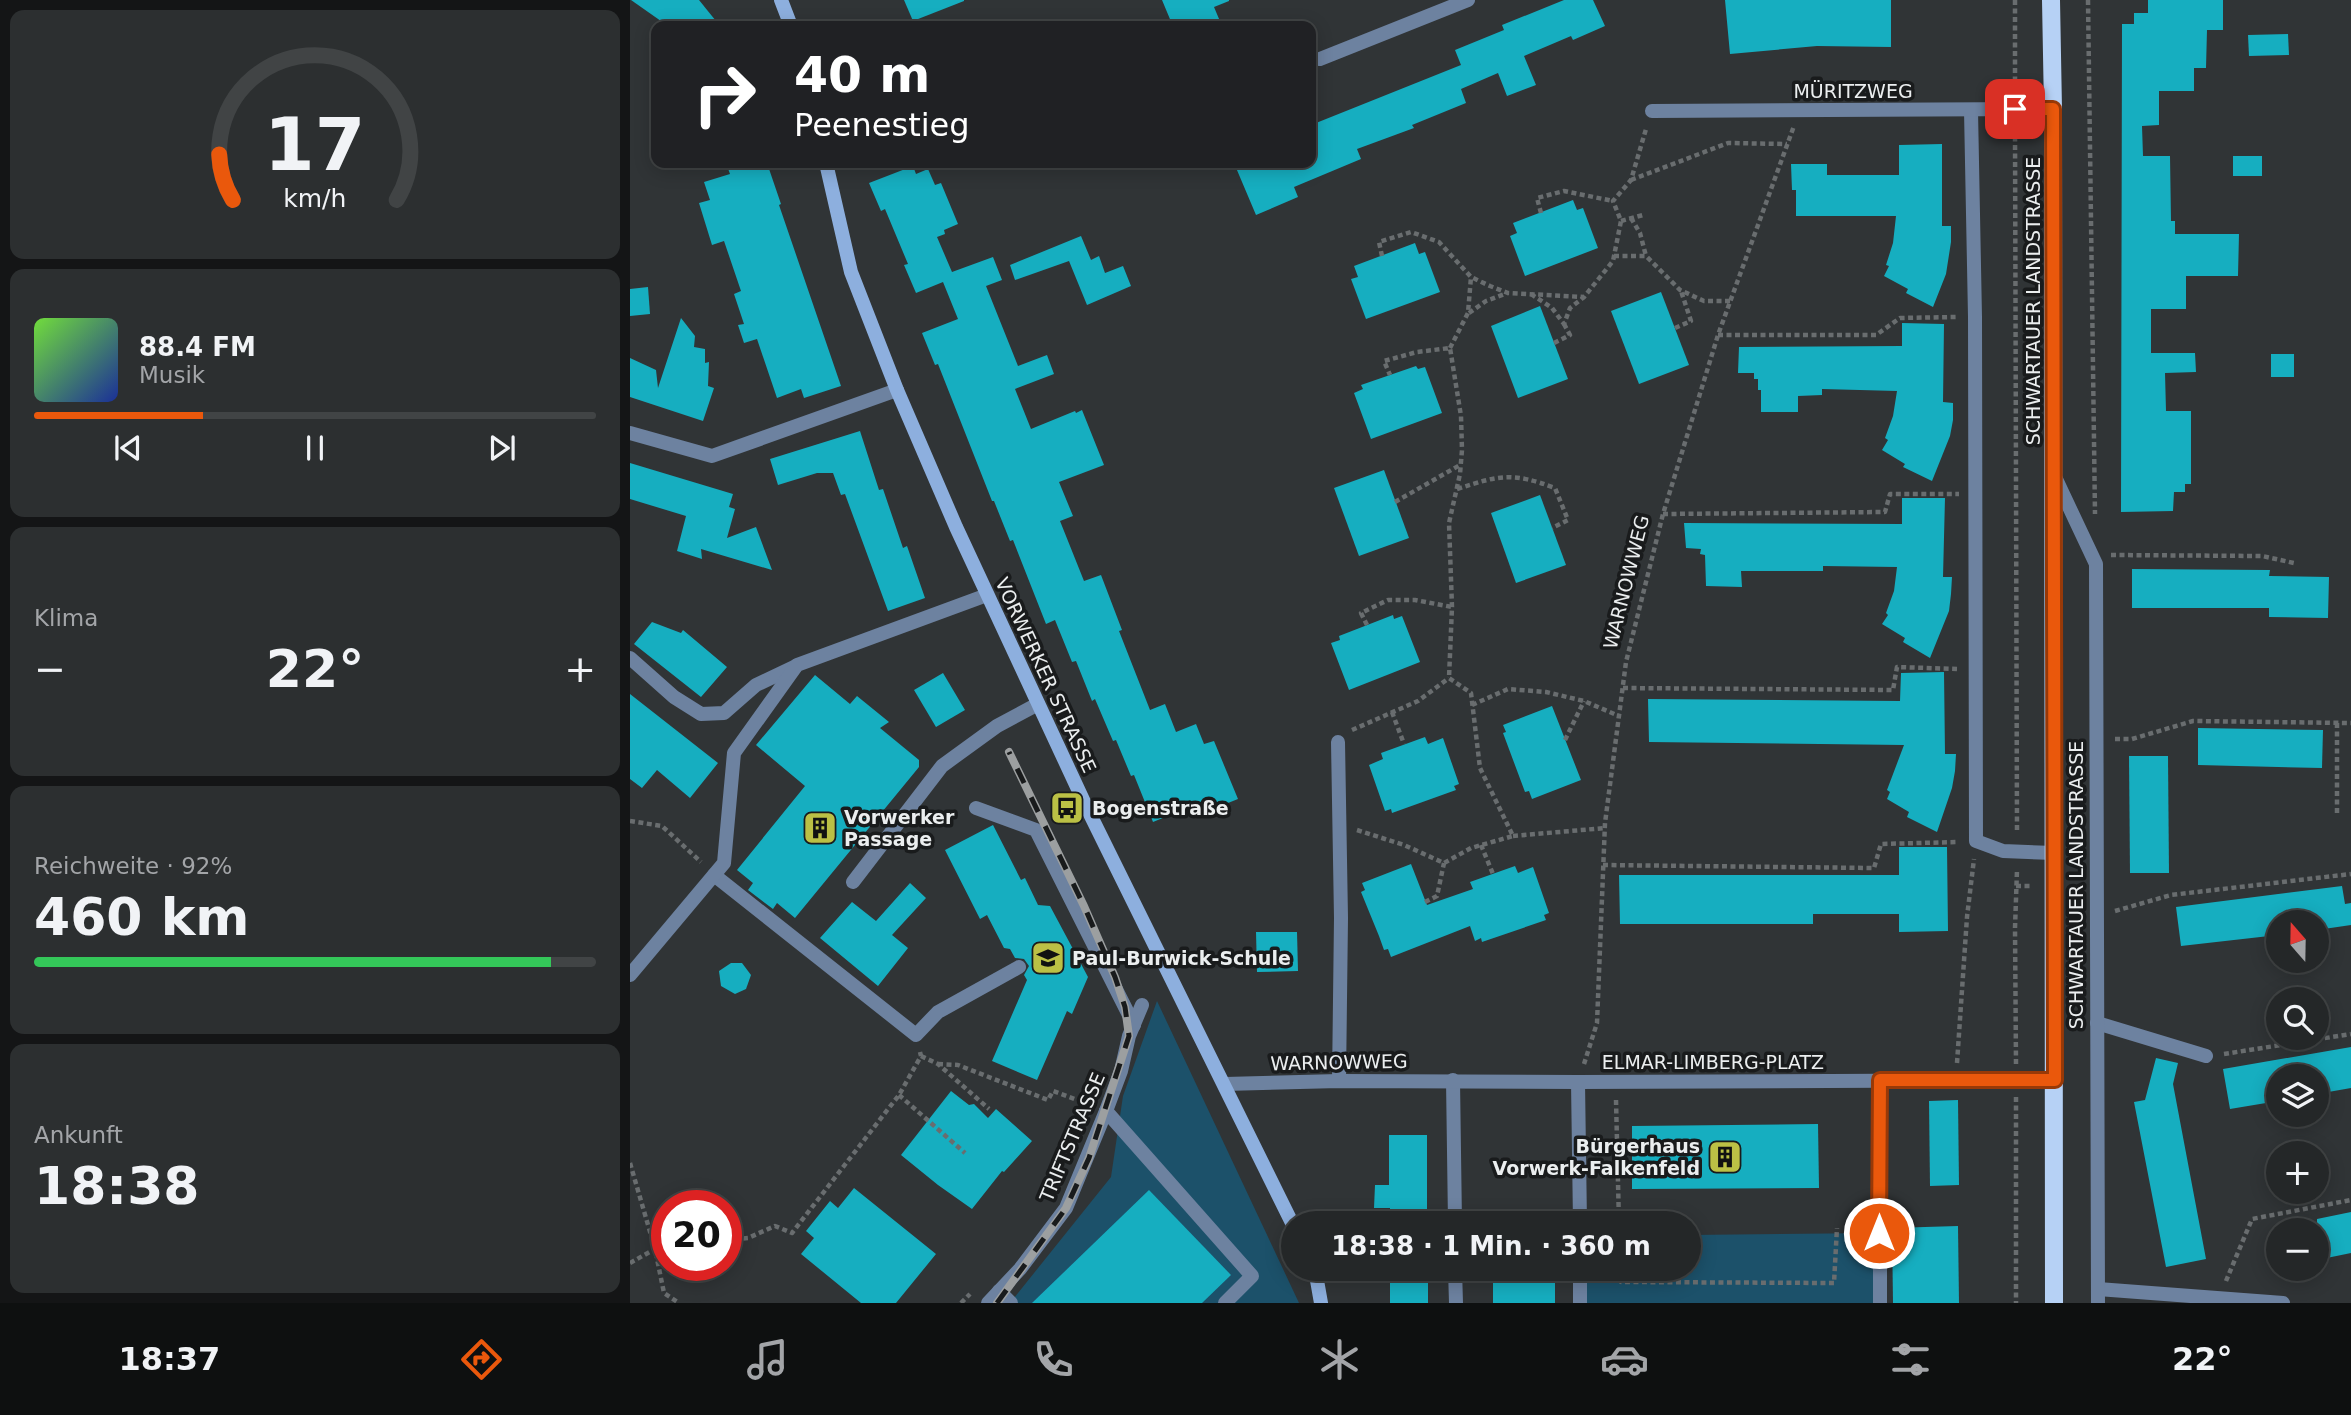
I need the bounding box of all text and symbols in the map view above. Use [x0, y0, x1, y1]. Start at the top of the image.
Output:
text: 40 m [794, 47, 930, 104]
icon: right [679, 49, 770, 140]
pin [1985, 79, 2045, 139]
street label: MÜRITZWEG [1793, 80, 1913, 102]
icon: arrive [1996, 90, 2034, 128]
text: 17 [264, 103, 366, 188]
text: Peenestieg [794, 106, 970, 144]
street label: SCHWARTAUER LANDSTRASSE [2022, 157, 2044, 445]
text: km/h [283, 184, 347, 213]
text: 88.4 FM [139, 332, 256, 362]
text: Musik [139, 362, 205, 388]
icon: previous [109, 429, 147, 467]
icon: pause [296, 429, 334, 467]
icon: next [483, 429, 521, 467]
street label: WARNOWWEG [1599, 513, 1653, 651]
street label: VORWERKER STRASSE [991, 574, 1101, 776]
text: Klima [34, 605, 98, 631]
text: 22° [266, 639, 364, 699]
text: − [34, 647, 66, 691]
text: + [564, 647, 596, 691]
street label: SCHWARTAUER LANDSTRASSE [2065, 741, 2087, 1029]
bus stop icon: Bogenstraße [1048, 789, 1086, 827]
place label: Bogenstraße [1092, 797, 1229, 819]
place label: Vorwerker Passage [844, 806, 955, 850]
building icon: Vorwerker Passage [801, 809, 839, 847]
text: Reichweite · 92% [34, 853, 232, 879]
text: 460 km [34, 887, 249, 947]
north arrow [2266, 910, 2329, 973]
map controls [2266, 910, 2329, 1281]
school or university icon: Paul-Burwick-Schule [1029, 939, 1067, 977]
place label: Paul-Burwick-Schule [1072, 947, 1291, 969]
button: search [2266, 987, 2329, 1050]
street label: WARNOWWEG [1270, 1050, 1408, 1074]
street label: ELMAR-LIMBERG-PLATZ [1602, 1051, 1824, 1073]
button: layers [2266, 1064, 2329, 1127]
street label: TRIFTSTRASSE [1035, 1069, 1109, 1206]
text: Ankunft [34, 1122, 123, 1148]
place label: Bürgerhaus Vorwerk-Falkenfeld [1493, 1135, 1700, 1179]
building icon: Bürgerhaus Vorwerk-Falkenfeld [1706, 1138, 1744, 1176]
button: + [2266, 1141, 2329, 1204]
text: 18:38 [34, 1156, 200, 1216]
speed limit sign: 20 [651, 1190, 742, 1281]
position arrow [1842, 1196, 1916, 1270]
button: − [2266, 1218, 2329, 1281]
text: 18:38 · 1 Min. · 360 m [1331, 1231, 1651, 1261]
icon: directions [457, 1335, 506, 1384]
icon: music [743, 1335, 792, 1384]
icon: phone [1029, 1335, 1078, 1384]
icon: climate [1315, 1335, 1364, 1384]
icon: car [1600, 1335, 1649, 1384]
icon: filters [1886, 1335, 1935, 1384]
text: 18:37 [118, 1340, 220, 1378]
text: 22° [2172, 1340, 2232, 1378]

